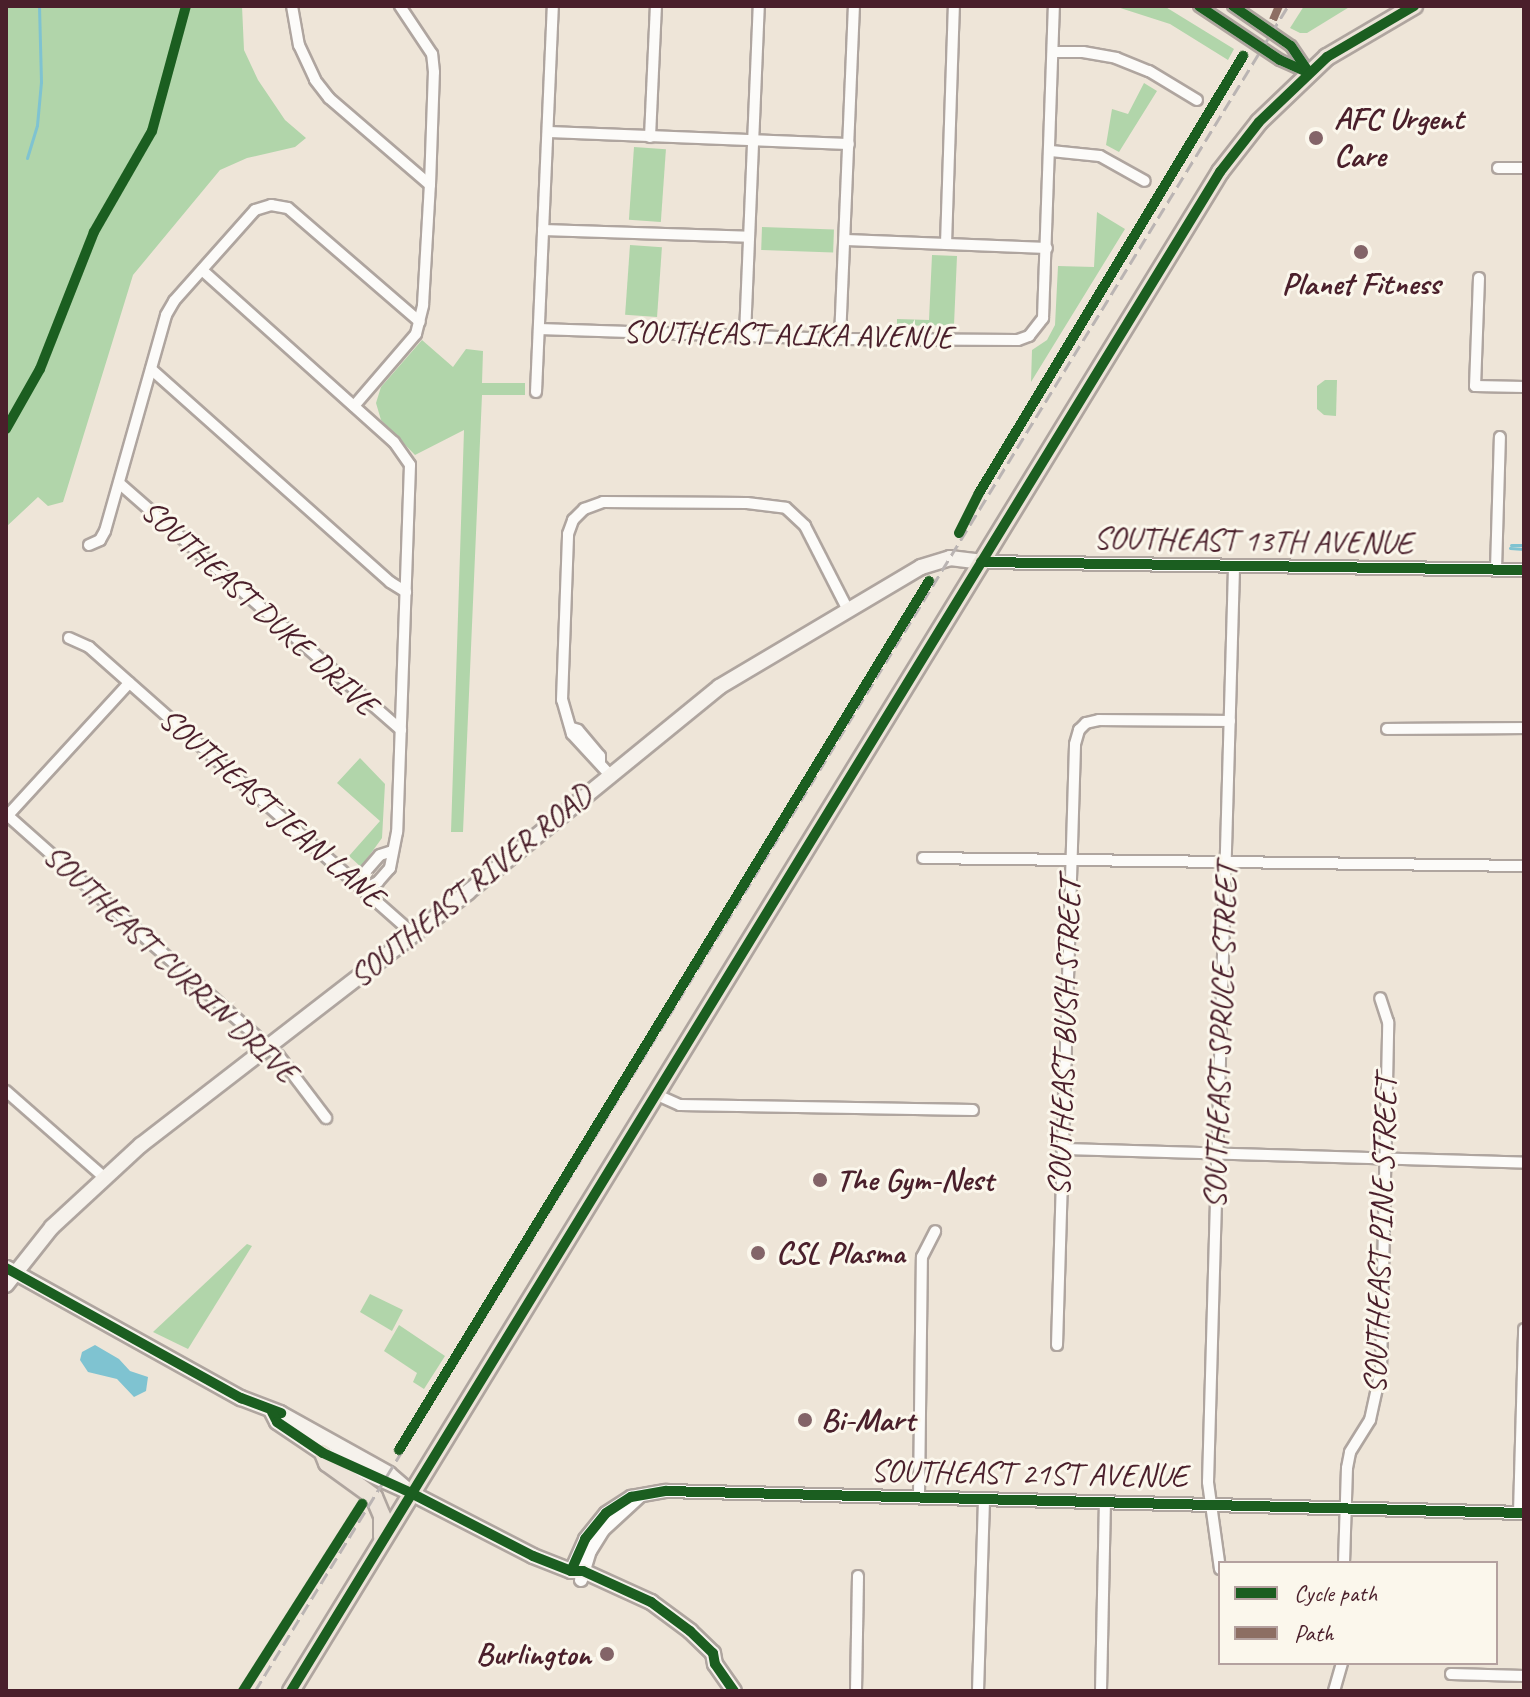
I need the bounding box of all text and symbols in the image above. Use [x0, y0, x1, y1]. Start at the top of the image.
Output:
place label: AFC Urgent Care [1334, 101, 1464, 176]
marker: AFC Urgent Care [1305, 127, 1327, 149]
marker: Planet Fitness [1352, 243, 1370, 261]
place label: Planet Fitness [1282, 265, 1440, 303]
street label: SOUTHEAST ALIKA AVENUE [623, 313, 953, 357]
street label: SOUTHEAST DUKE DRIVE [133, 492, 385, 724]
street label: SOUTHEAST 13TH AVENUE [1094, 519, 1412, 563]
street label: SOUTHEAST JEAN LANE [151, 700, 391, 916]
street label: SOUTHEAST RIVER ROAD [341, 776, 601, 996]
street label: SOUTHEAST CURRIN DRIVE [35, 837, 305, 1091]
street label: SOUTHEAST SPRUCE STREET [1196, 862, 1246, 1210]
street label: SOUTHEAST BUSH STREET [1040, 878, 1090, 1196]
street label: SOUTHEAST PINE STREET [1356, 1077, 1406, 1393]
place label: The Gym-Nest [836, 1161, 994, 1199]
marker: The Gym-Nest [811, 1171, 829, 1189]
place label: CSL Plasma [776, 1234, 905, 1272]
marker: CSL Plasma [747, 1242, 769, 1264]
place label: Bi-Mart [821, 1401, 914, 1439]
marker: Bi-Mart [796, 1411, 814, 1429]
street label: SOUTHEAST 21ST AVENUE [871, 1452, 1187, 1496]
legend [1218, 1561, 1498, 1665]
text: Cycle path [1294, 1578, 1377, 1608]
text: Path [1294, 1618, 1334, 1648]
place label: Burlington [476, 1635, 591, 1673]
marker: Burlington [598, 1645, 616, 1663]

